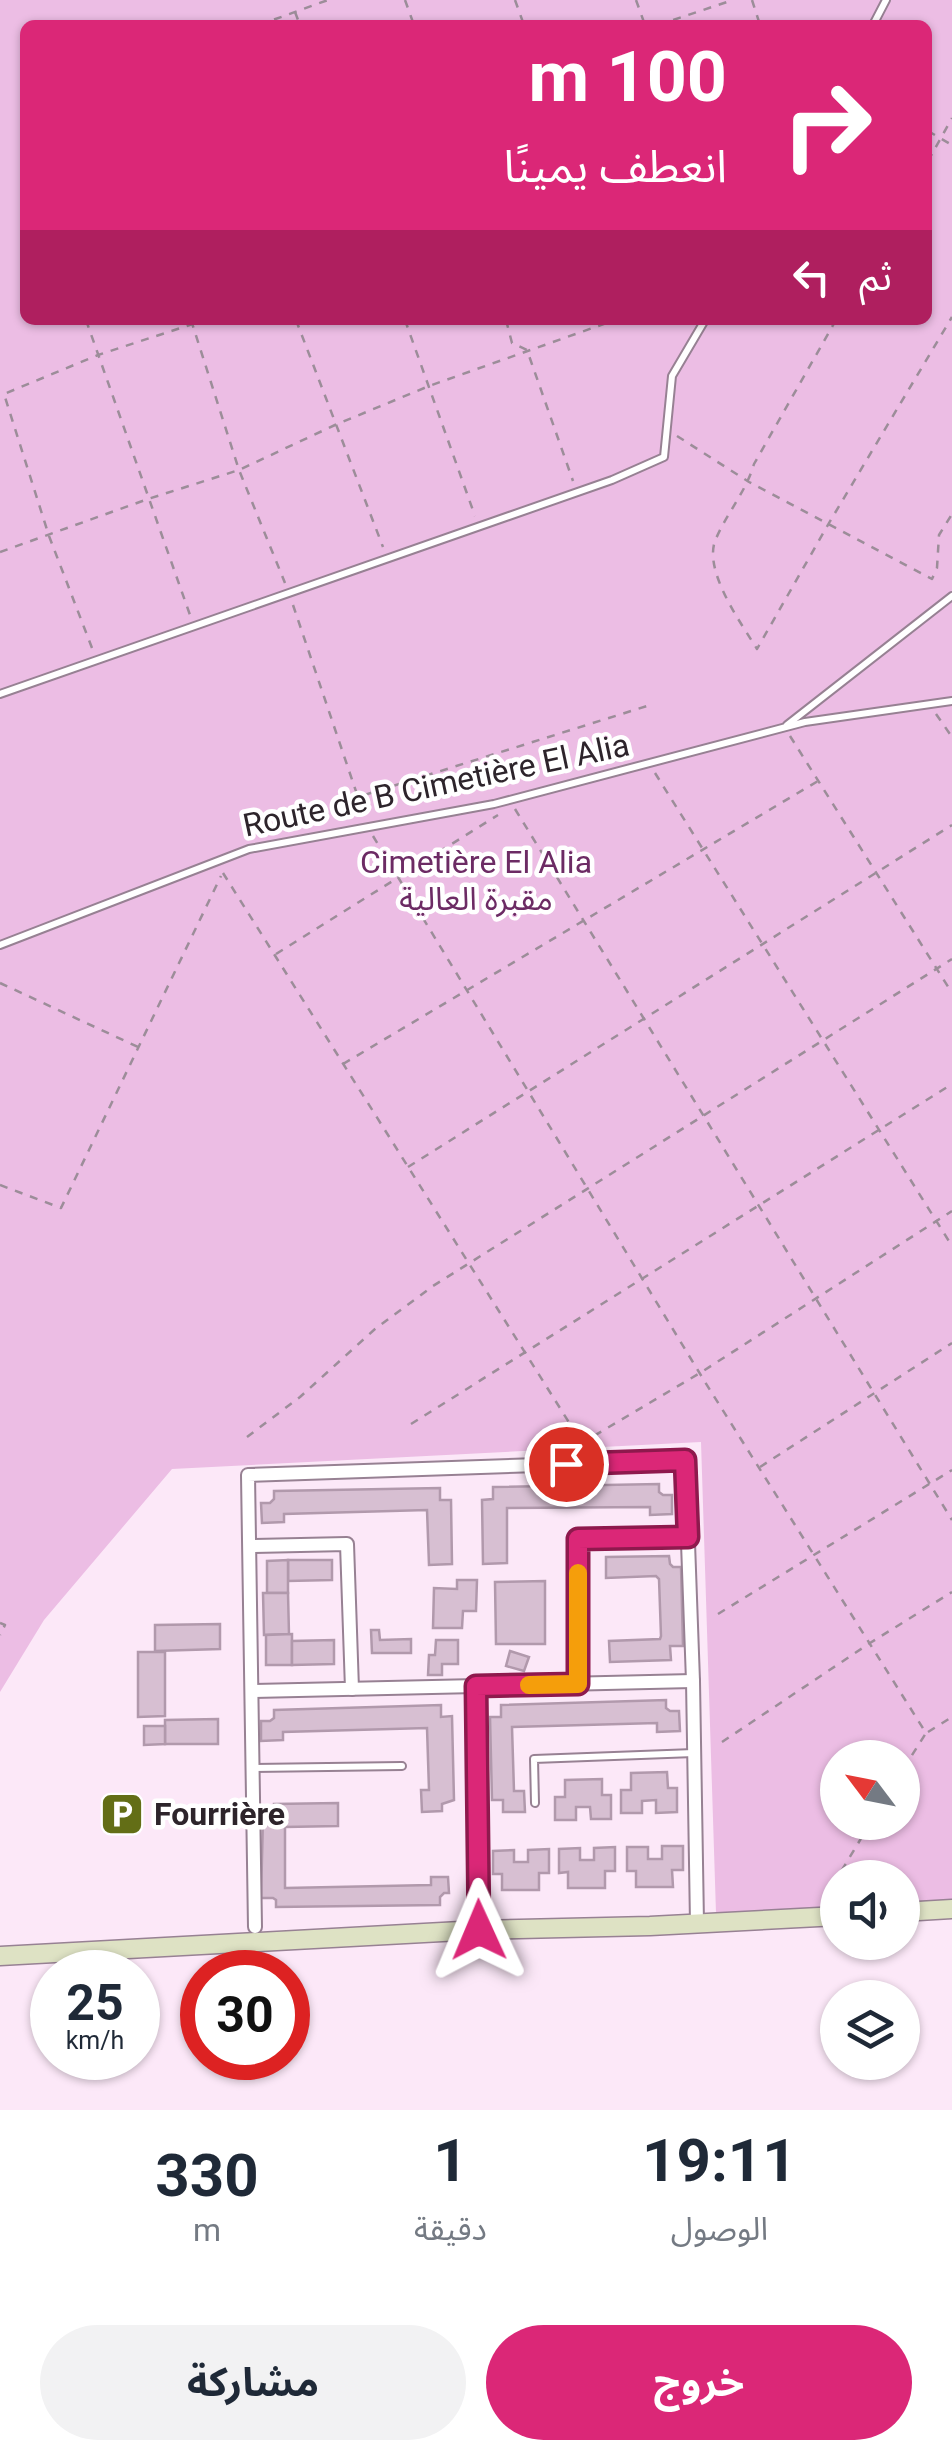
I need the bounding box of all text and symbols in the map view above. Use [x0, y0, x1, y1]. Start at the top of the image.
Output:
text: 100 m [528, 36, 727, 118]
icon: right [762, 60, 892, 190]
text: انعطف يمينًا [503, 140, 727, 193]
icon: left [784, 250, 839, 305]
text: ثم [859, 255, 892, 299]
street label: Route de B Cimetière El Alia [239, 725, 633, 845]
park label: Cimetière El Alia مقبرة العالية [360, 843, 592, 918]
pin [524, 1422, 609, 1507]
icon: arrive [539, 1437, 594, 1492]
north arrow [820, 1740, 920, 1840]
map controls [820, 1740, 920, 2080]
parking icon: Fourrière [99, 1791, 145, 1837]
place label: Fourrière [154, 1795, 285, 1833]
button: sound [820, 1860, 920, 1960]
position arrow [427, 1878, 531, 1982]
speed limit sign: 30 [180, 1950, 310, 2080]
text: 25 [66, 1974, 124, 2032]
button: layers [820, 1980, 920, 2080]
text: km/h [66, 2026, 124, 2055]
text: 1 [433, 2125, 468, 2196]
text: 19:11 [642, 2125, 797, 2196]
text: 330 [155, 2140, 259, 2211]
text: دقيقة [414, 2210, 487, 2248]
text: الوصول [671, 2210, 768, 2248]
text: m [193, 2211, 221, 2249]
button: مشاركة [40, 2325, 466, 2440]
button: خروج [486, 2325, 912, 2440]

